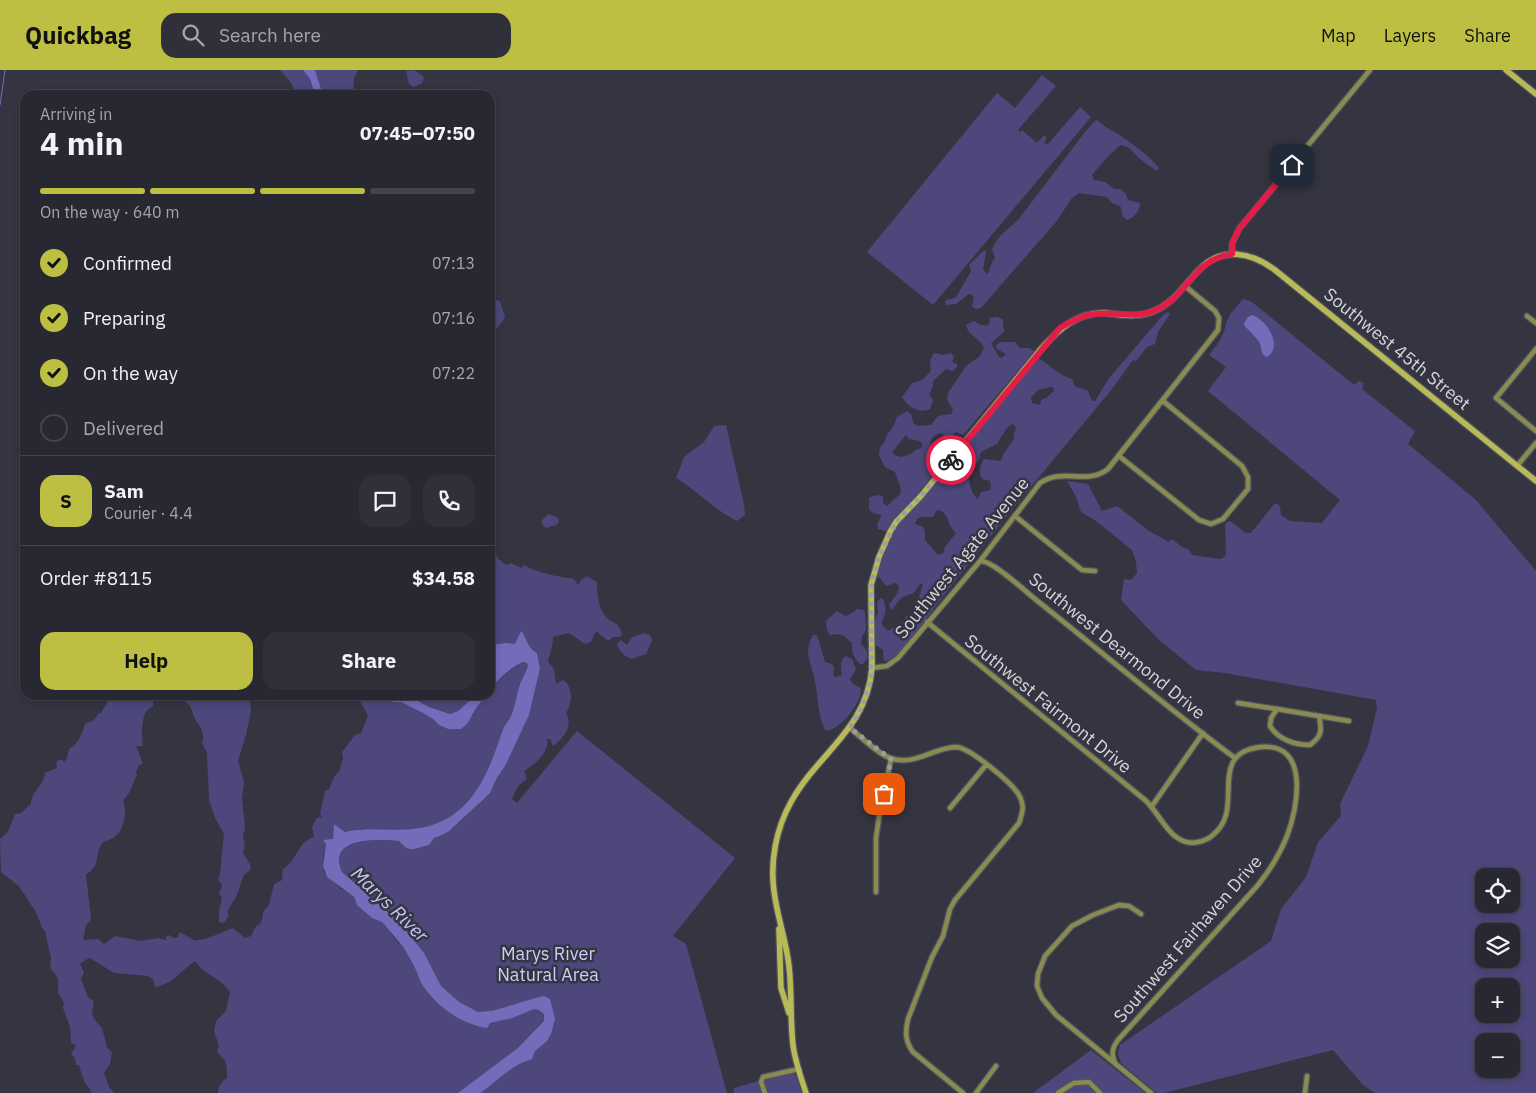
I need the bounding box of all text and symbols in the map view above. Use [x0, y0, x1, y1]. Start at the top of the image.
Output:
search box [161, 13, 511, 58]
text: Quickbag [25, 19, 131, 51]
icon: search [179, 21, 207, 49]
text: Search here [219, 23, 321, 47]
text: Map [1321, 24, 1356, 47]
text: Layers [1384, 24, 1436, 47]
text: Share [1464, 24, 1511, 47]
text: Arriving in [40, 104, 112, 124]
text: 07:45–07:50 [360, 121, 475, 145]
text: 4 min [40, 122, 124, 164]
pin [1271, 144, 1313, 186]
icon: home [1278, 151, 1306, 179]
text: On the way · 640 m [40, 202, 179, 222]
icon: check [40, 249, 68, 277]
text: Confirmed [83, 251, 172, 275]
text: 07:13 [432, 253, 475, 273]
street label: Southwest 45th Street [1319, 282, 1475, 415]
icon: check [40, 304, 68, 332]
text: Preparing [83, 306, 165, 330]
text: 07:16 [432, 308, 475, 328]
icon: check [40, 359, 68, 387]
text: On the way [83, 361, 178, 385]
text: 07:22 [432, 363, 475, 383]
text: Delivered [83, 416, 164, 440]
courier [926, 435, 976, 485]
icon: bike [937, 446, 965, 474]
street label: Southwest Agate Avenue [889, 472, 1034, 643]
button: chat [359, 475, 411, 527]
button: phone [423, 475, 475, 527]
text: Sam [104, 479, 144, 503]
text: S [60, 489, 72, 513]
text: Courier · 4.4 [104, 503, 193, 523]
text: Order #8115 [40, 566, 152, 590]
text: $34.58 [412, 566, 475, 590]
street label: Southwest Dearmond Drive [1024, 567, 1210, 724]
street label: Southwest Fairmont Drive [960, 629, 1137, 778]
button: Help [40, 632, 253, 690]
button: Share [263, 632, 475, 690]
pin [863, 773, 905, 815]
icon: bag [870, 780, 898, 808]
street label: Southwest Fairhaven Drive [1109, 850, 1267, 1027]
water label: Marys River [346, 861, 434, 948]
map controls [1475, 868, 1520, 1078]
button: locate [1475, 868, 1520, 913]
button: layers [1475, 923, 1520, 968]
park label: Marys River Natural Area [497, 942, 599, 986]
button: + [1475, 978, 1520, 1023]
button: − [1475, 1033, 1520, 1078]

